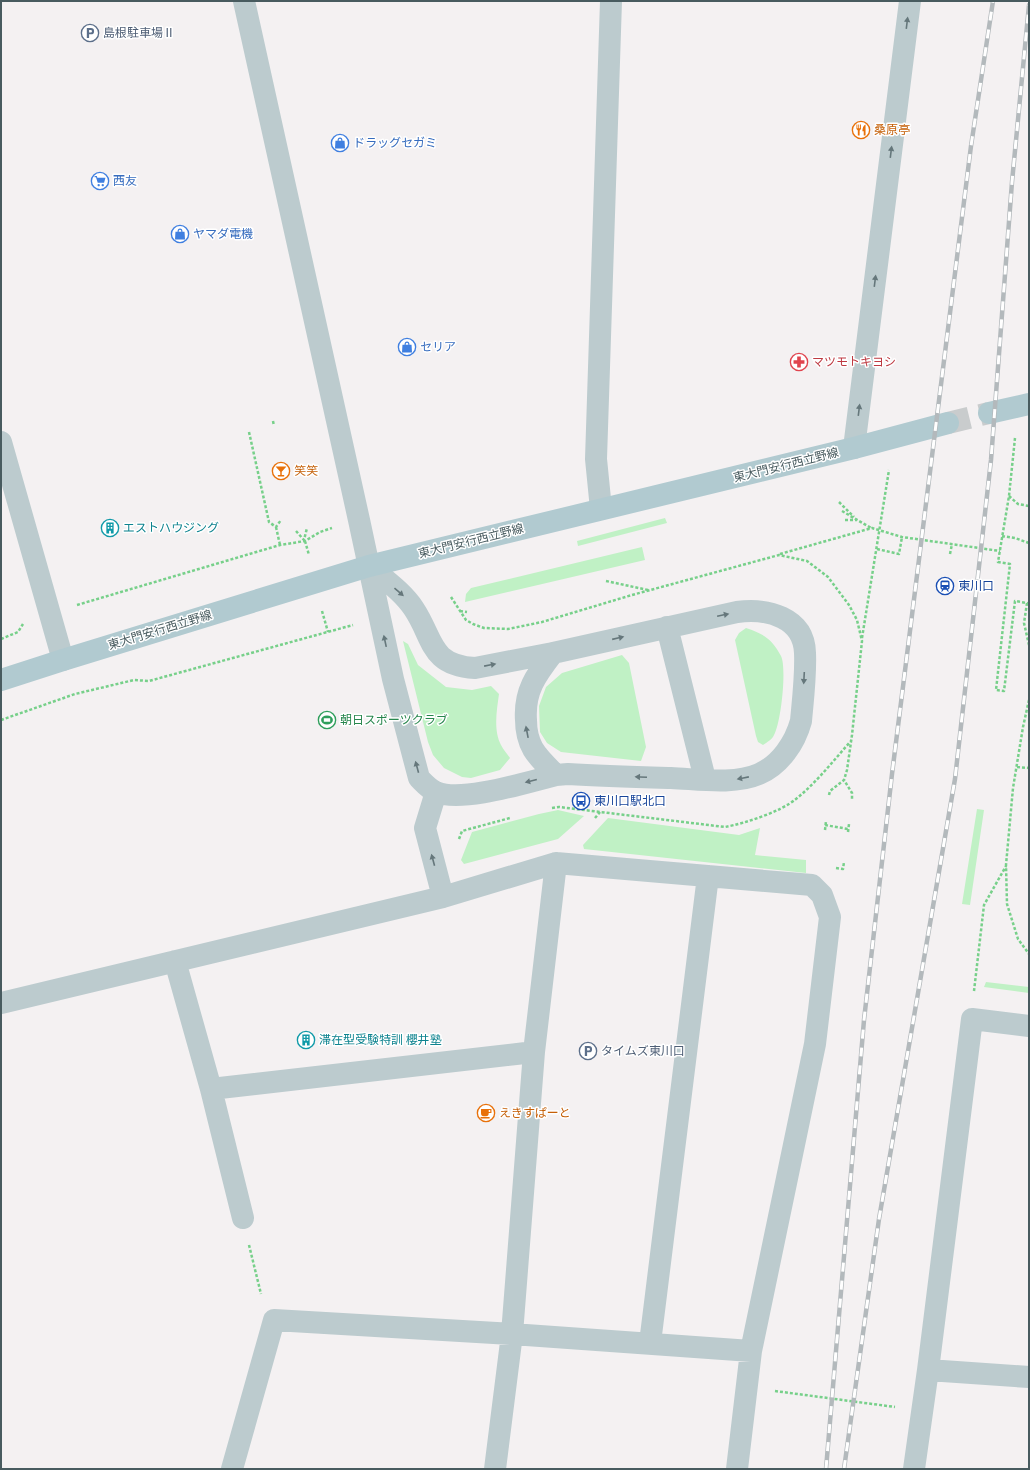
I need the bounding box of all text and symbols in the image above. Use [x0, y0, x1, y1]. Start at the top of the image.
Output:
one-way arrow [904, 17, 911, 29]
parking icon: 島根駐車場Ⅱ [80, 23, 100, 43]
place label: 島根駐車場Ⅱ [103, 26, 175, 40]
restaurant icon: 桑原亭 [851, 120, 871, 140]
place label: 桑原亭 [874, 123, 910, 137]
shop icon: ドラッグセガミ [330, 133, 350, 153]
place label: ドラッグセガミ [353, 136, 437, 150]
one-way arrow [888, 146, 894, 158]
supermarket icon: 西友 [90, 171, 110, 191]
place label: 西友 [113, 174, 137, 188]
shop icon: ヤマダ電機 [170, 224, 190, 244]
place label: ヤマダ電機 [193, 227, 253, 241]
one-way arrow [872, 275, 878, 287]
shop icon: セリア [397, 337, 417, 357]
place label: セリア [420, 340, 456, 354]
pharmacy icon: マツモトキヨシ [789, 352, 809, 372]
place label: マツモトキヨシ [812, 355, 896, 369]
one-way arrow [855, 404, 862, 416]
street label: 東大門安行西立野線 [732, 445, 840, 485]
bar icon: 笑笑 [271, 461, 291, 481]
place label: 笑笑 [294, 464, 318, 478]
building icon: エストハウジング [100, 518, 120, 538]
place label: エストハウジング [123, 521, 219, 535]
street label: 東大門安行西立野線 [417, 521, 525, 561]
station icon: 東川口 [935, 576, 955, 596]
place label: 東川口 [958, 579, 994, 593]
one-way arrow [394, 587, 403, 596]
street label: 東大門安行西立野線 [106, 608, 214, 652]
one-way arrow [717, 612, 729, 618]
one-way arrow [381, 635, 387, 647]
one-way arrow [611, 635, 624, 641]
one-way arrow [484, 662, 496, 668]
one-way arrow [800, 672, 807, 684]
sports icon: 朝日スポーツクラブ [317, 710, 337, 730]
place label: 朝日スポーツクラブ [340, 713, 448, 727]
one-way arrow [524, 725, 530, 738]
one-way arrow [413, 761, 419, 774]
one-way arrow [634, 774, 647, 780]
one-way arrow [737, 776, 749, 782]
one-way arrow [525, 778, 537, 784]
bus stop icon: 東川口駅北口 [571, 791, 591, 811]
place label: 東川口駅北口 [594, 794, 666, 808]
one-way arrow [429, 853, 435, 866]
building icon: 滞在型受験特訓 櫻井塾 [296, 1030, 316, 1050]
place label: 滞在型受験特訓 櫻井塾 [319, 1033, 442, 1047]
parking icon: タイムズ東川口 [578, 1041, 598, 1061]
place label: タイムズ東川口 [601, 1044, 685, 1058]
cafe icon: えきすぱーと [476, 1103, 496, 1123]
place label: えきすぱーと [499, 1106, 571, 1120]

